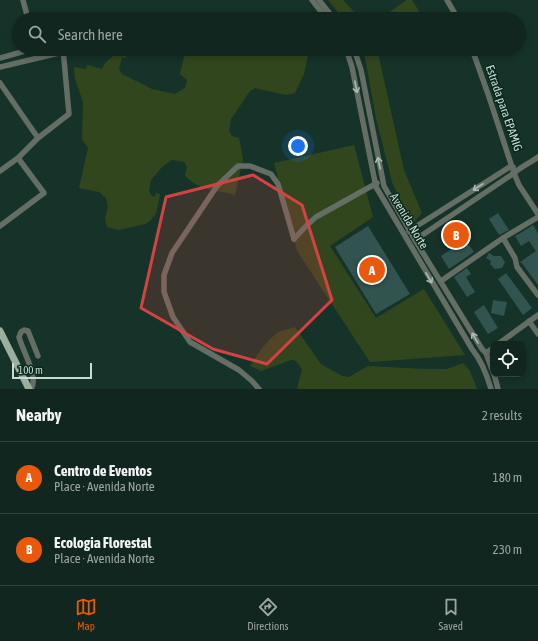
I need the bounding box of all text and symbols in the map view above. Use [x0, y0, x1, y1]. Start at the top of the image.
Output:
search box [12, 12, 526, 56]
icon: search [26, 23, 48, 45]
text: Search here [58, 26, 123, 43]
street label: Estrada para EPAMIG [483, 63, 525, 153]
one-way arrow [352, 80, 360, 93]
your location [288, 136, 308, 156]
one-way arrow [375, 157, 383, 170]
one-way arrow [472, 184, 484, 192]
street label: Avenida Norte [387, 191, 431, 251]
pin: B [443, 220, 469, 250]
pin: A [359, 255, 385, 285]
one-way arrow [426, 272, 434, 284]
one-way arrow [471, 332, 479, 344]
map controls [490, 341, 526, 377]
button: locate [490, 341, 526, 377]
scale bar [12, 361, 92, 380]
text: 100 m [18, 364, 43, 376]
text: Nearby [16, 405, 62, 425]
text: 2 results [482, 408, 522, 423]
text: Centro de Eventos [54, 462, 152, 479]
text: A [26, 470, 32, 485]
text: 180 m [493, 470, 522, 485]
text: Place · Avenida Norte [54, 479, 155, 494]
text: Ecologia Florestal [54, 534, 152, 551]
text: B [26, 542, 32, 557]
text: 230 m [493, 542, 522, 557]
text: Place · Avenida Norte [54, 551, 155, 566]
tab: Map [75, 596, 97, 632]
tab: Directions [247, 596, 288, 632]
tab: Saved [439, 596, 463, 632]

